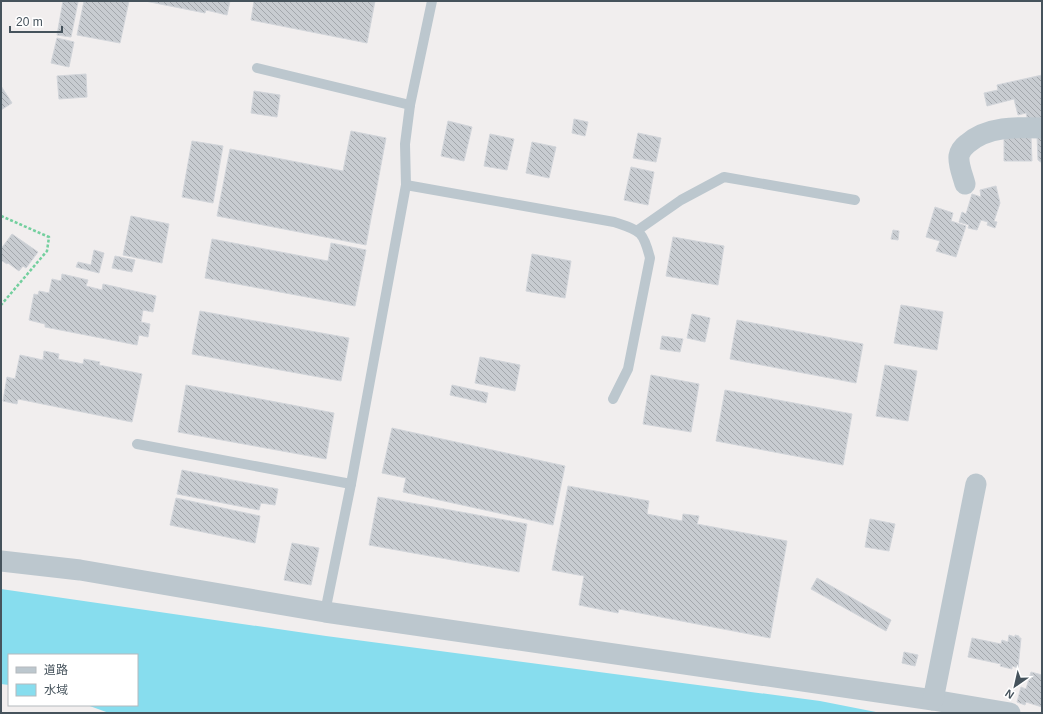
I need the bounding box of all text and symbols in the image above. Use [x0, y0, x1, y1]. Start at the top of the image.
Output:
scale bar [10, 8, 62, 34]
text: 20 m [16, 15, 43, 29]
legend [8, 654, 138, 706]
text: 道路 [44, 663, 68, 677]
north arrow [995, 666, 1035, 706]
text: 水域 [44, 683, 68, 697]
text: N [1003, 687, 1016, 701]

